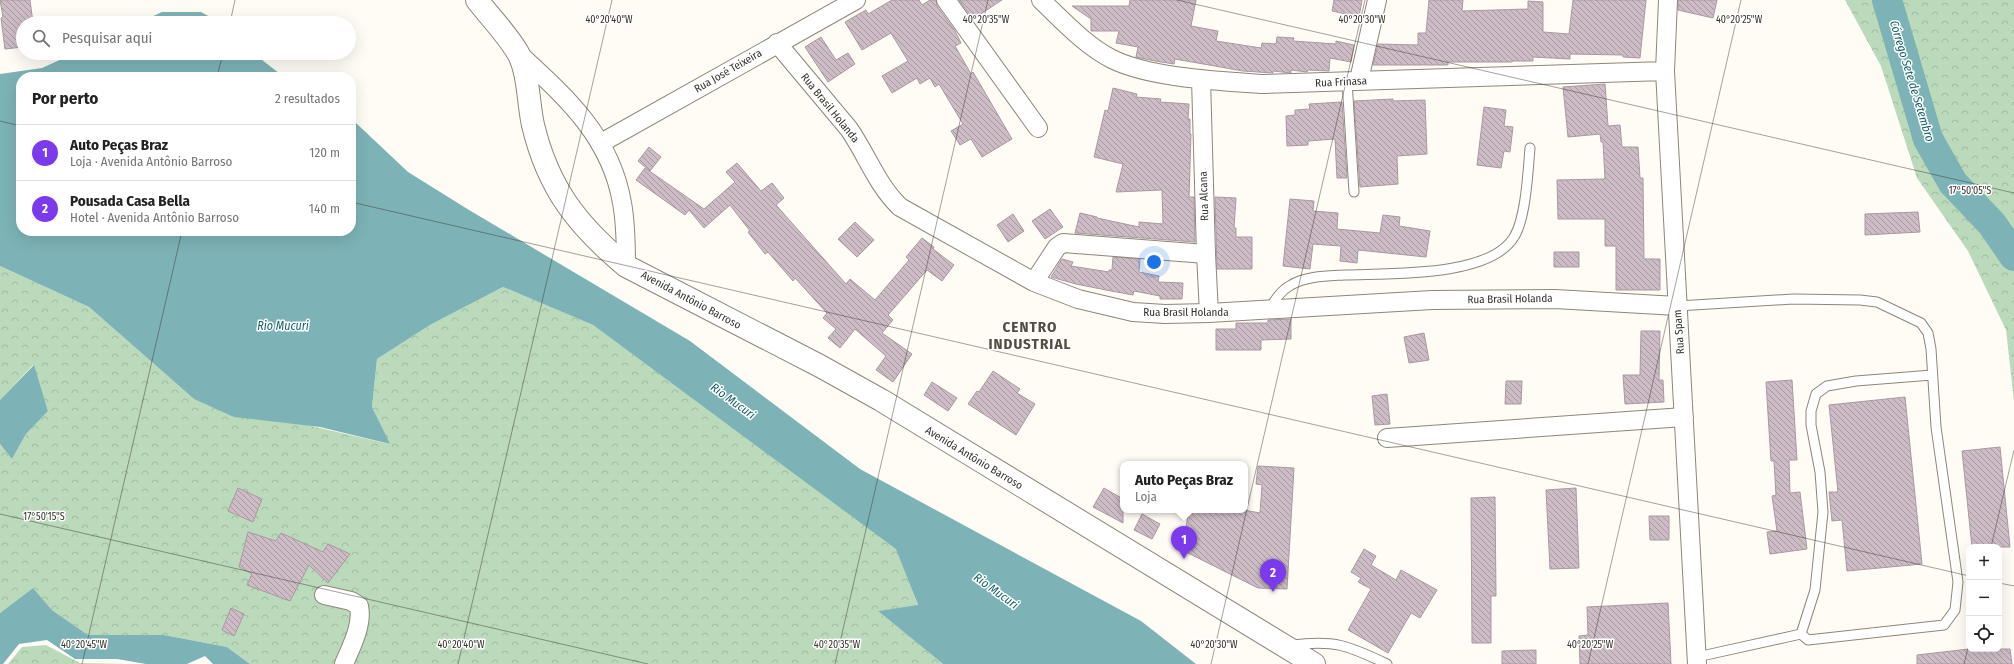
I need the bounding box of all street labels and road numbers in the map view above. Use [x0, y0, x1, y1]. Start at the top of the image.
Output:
street label: Rua José Teixeira [692, 46, 764, 96]
street label: Rua Brasil Holanda [798, 71, 862, 145]
street label: Rua Frinasa [1315, 74, 1367, 90]
street label: Rua Alcana [1197, 171, 1211, 221]
street label: Avenida Antônio Barroso [639, 268, 743, 332]
street label: Rua Brasil Holanda [1467, 292, 1553, 306]
street label: Rua Brasil Holanda [1143, 306, 1229, 319]
street label: Rua Spam [1671, 309, 1687, 355]
street label: Avenida Antônio Barroso [923, 424, 1025, 492]

